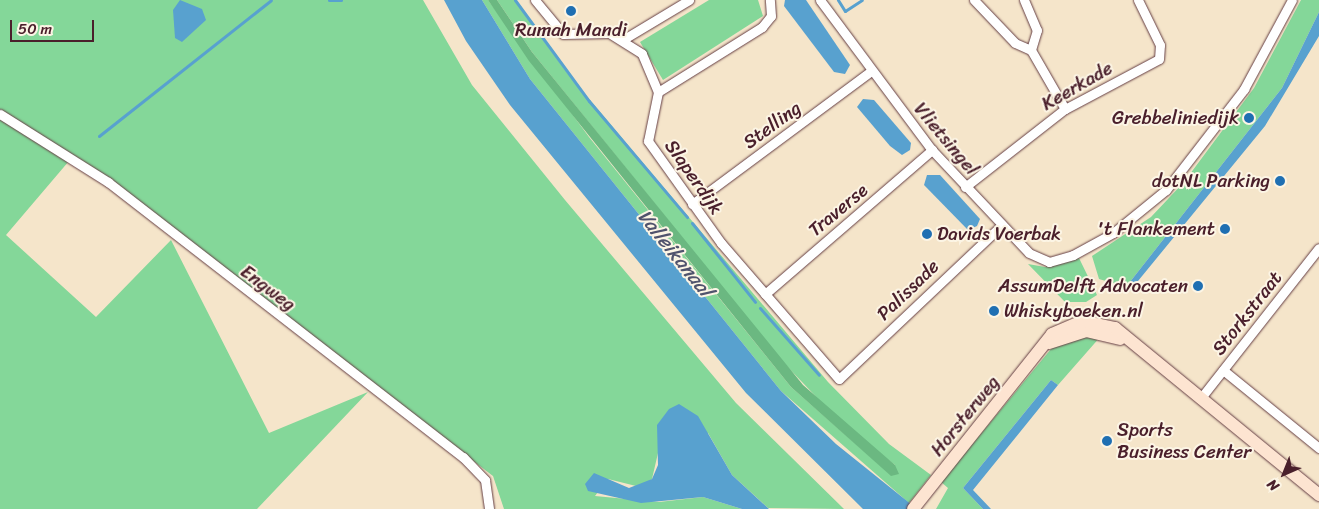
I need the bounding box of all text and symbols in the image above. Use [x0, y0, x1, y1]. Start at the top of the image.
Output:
marker: Rumah Mandi [565, 5, 577, 17]
scale bar [12, 10, 96, 42]
text: 50 m [18, 16, 52, 42]
place label: Rumah Mandi [515, 19, 627, 41]
street label: Keerkade [1037, 57, 1117, 115]
street label: Stelling [739, 96, 805, 154]
street label: Vlietsingel [909, 98, 983, 180]
place label: Grebbeliniedijk [1112, 107, 1239, 129]
marker: Grebbeliniedijk [1243, 112, 1255, 124]
street label: Slaperdijk [660, 135, 728, 219]
place label: dotNL Parking [1151, 170, 1270, 192]
marker: dotNL Parking [1274, 175, 1286, 187]
street label: Traverse [804, 179, 872, 241]
water label: Valleikanaal [633, 205, 717, 301]
place label: 't Flankement [1098, 218, 1215, 240]
place label: Davids Voerbak [937, 223, 1061, 245]
marker: 't Flankement [1219, 223, 1231, 235]
marker: Davids Voerbak [921, 228, 933, 240]
street label: Palissade [872, 255, 944, 325]
street label: Engweg [236, 260, 300, 316]
street label: Storkstraat [1207, 267, 1287, 359]
place label: AssumDelft Advocaten [998, 275, 1188, 297]
marker: AssumDelft Advocaten [1192, 280, 1204, 292]
place label: Whiskyboeken.nl [1004, 300, 1143, 322]
marker: Whiskyboeken.nl [988, 305, 1000, 317]
street label: Horsterweg [926, 371, 1004, 461]
place label: Sports Business Center [1117, 419, 1252, 463]
marker: Sports Business Center [1101, 435, 1113, 447]
north arrow [1259, 449, 1309, 499]
text: N [1261, 473, 1285, 498]

